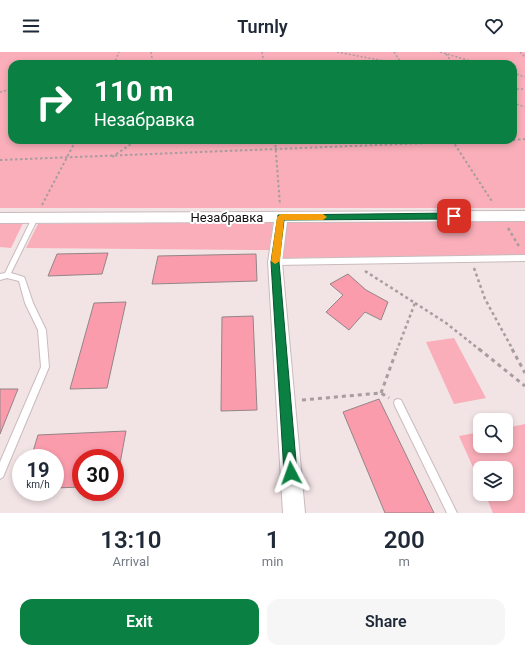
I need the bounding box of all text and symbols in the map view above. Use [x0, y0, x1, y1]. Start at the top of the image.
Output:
icon: menu [20, 15, 42, 37]
icon: heart [483, 15, 505, 37]
text: Turnly [237, 16, 288, 37]
text: 110 m [94, 75, 173, 108]
icon: right [28, 76, 80, 128]
text: Незабравка [94, 109, 195, 130]
pin [437, 199, 471, 233]
icon: arrive [443, 205, 465, 227]
street label: Незабравка [191, 210, 263, 225]
map controls [473, 413, 513, 501]
button: search [473, 413, 513, 453]
speed limit sign: 30 [72, 449, 124, 501]
position arrow [270, 452, 312, 494]
text: 19 [27, 458, 49, 482]
button: layers [473, 461, 513, 501]
text: km/h [26, 479, 50, 490]
text: 13:10 [100, 526, 162, 554]
text: 1 [266, 526, 279, 554]
text: 200 [384, 526, 425, 554]
text: Arrival [112, 554, 149, 569]
text: min [262, 554, 283, 569]
text: m [399, 554, 410, 569]
button: Exit [20, 599, 259, 645]
button: Share [267, 599, 505, 645]

